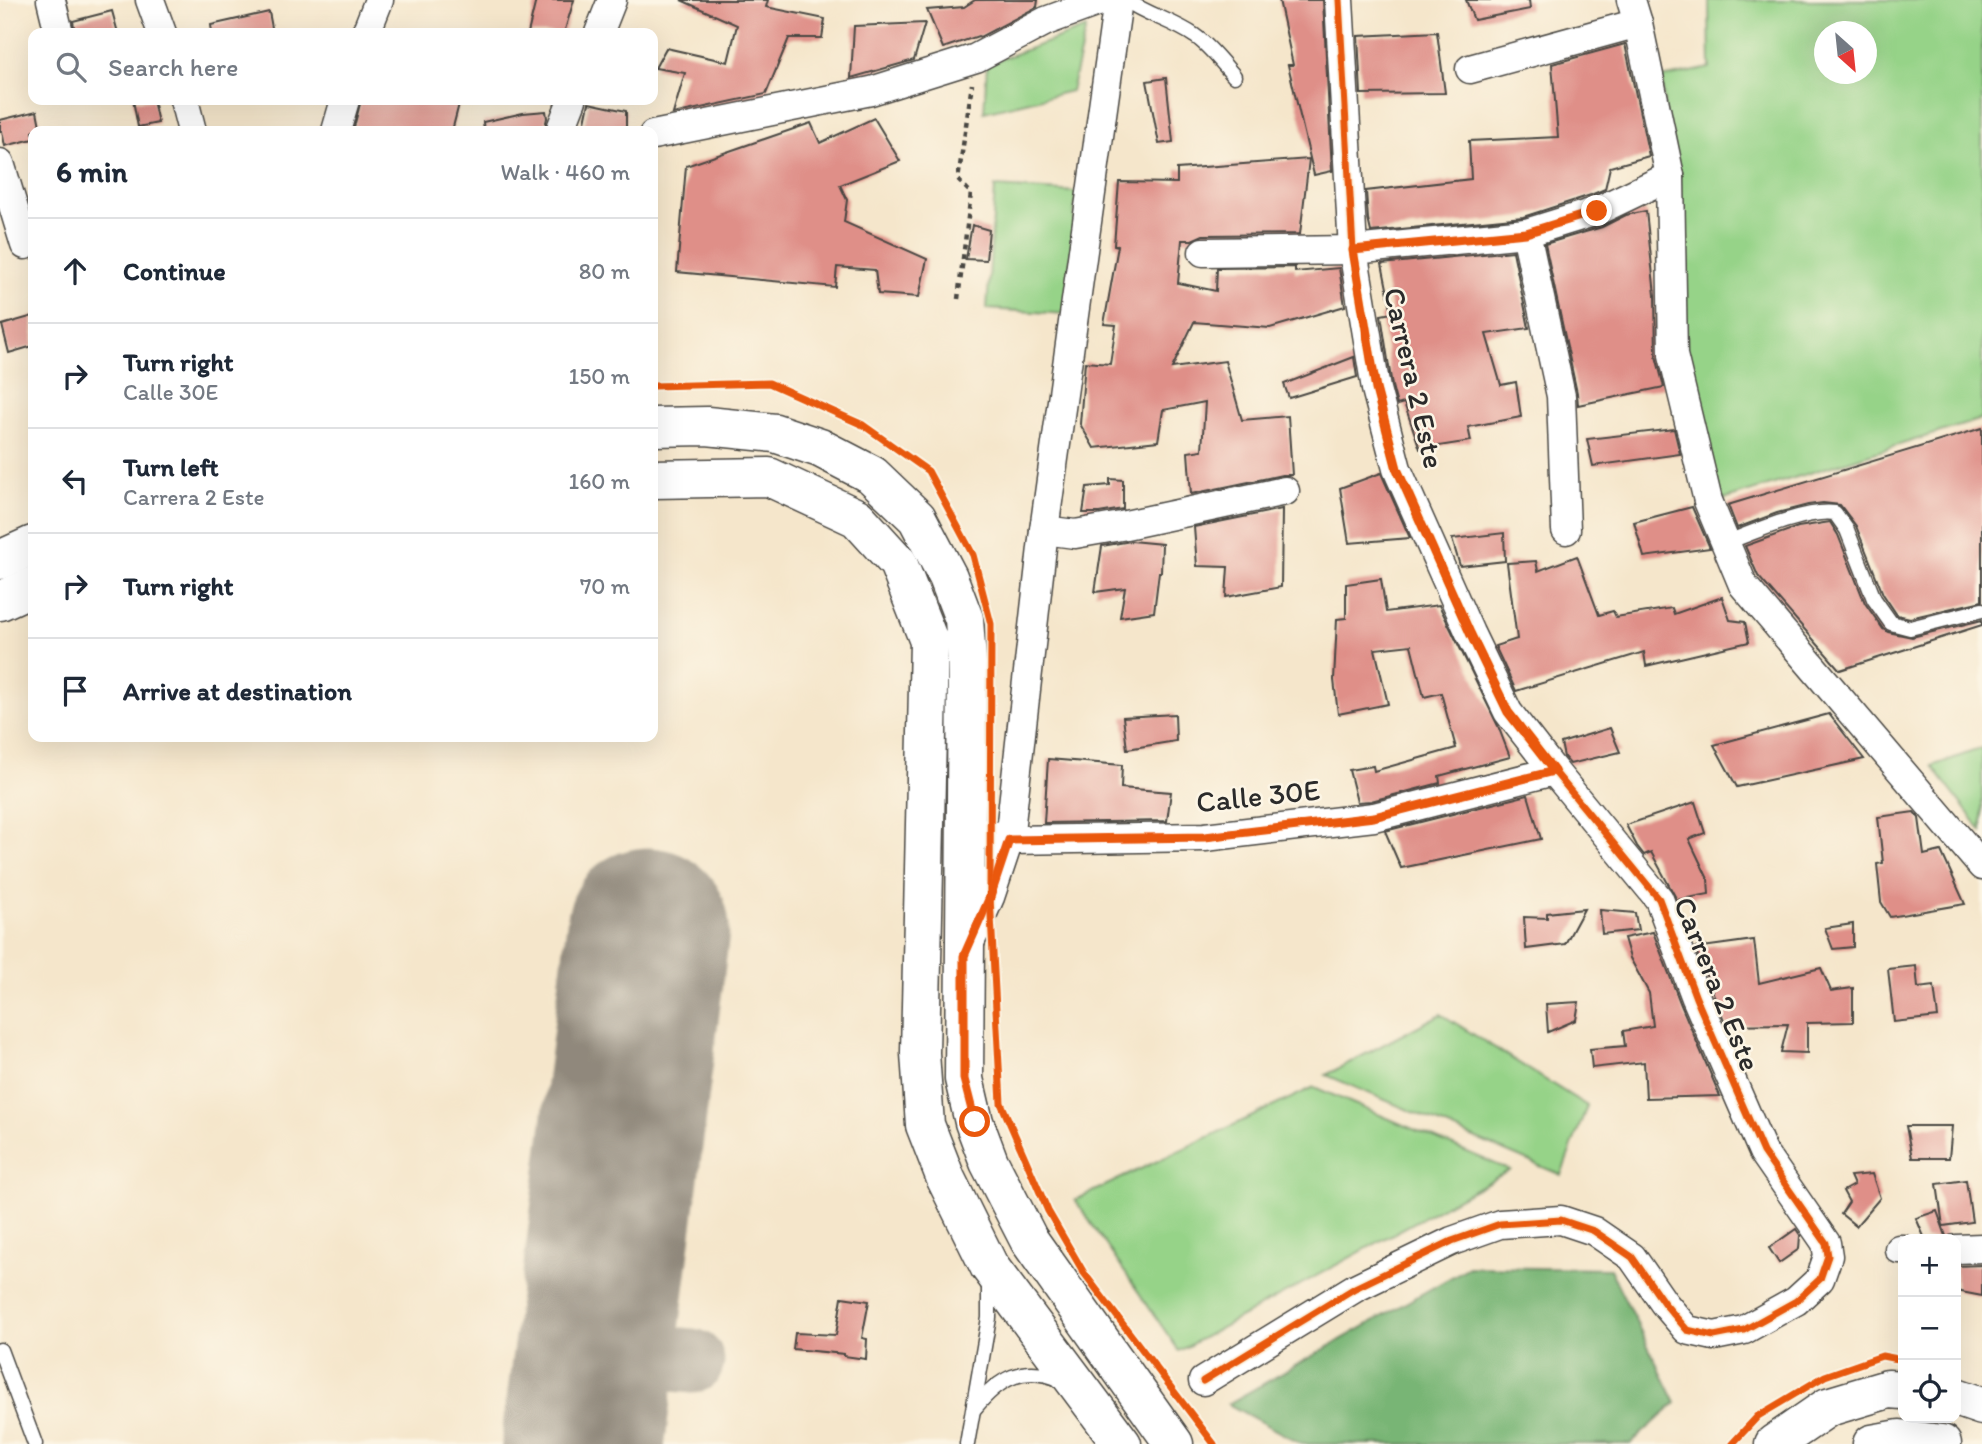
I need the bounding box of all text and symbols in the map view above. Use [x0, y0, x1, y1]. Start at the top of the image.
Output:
north arrow [1814, 21, 1877, 84]
search box [28, 28, 658, 105]
icon: search [52, 48, 90, 86]
text: Search here [108, 51, 238, 83]
text: 6 min [56, 153, 128, 190]
text: Walk · 460 m [500, 158, 630, 186]
route end [1581, 195, 1612, 226]
icon: ahead [56, 252, 94, 290]
text: Continue [123, 255, 226, 287]
text: 80 m [579, 257, 630, 285]
street label: Carrera 2 Este [1376, 284, 1453, 472]
text: Turn right [123, 346, 234, 378]
icon: right [56, 357, 94, 395]
text: 150 m [569, 362, 630, 390]
text: Calle 30E [123, 378, 218, 406]
text: Turn left [123, 451, 219, 483]
icon: left [56, 462, 94, 500]
text: 160 m [568, 467, 630, 495]
text: Carrera 2 Este [123, 483, 265, 511]
icon: right [56, 567, 94, 605]
text: Turn right [123, 570, 234, 602]
text: 70 m [580, 572, 630, 600]
icon: arrive [56, 672, 94, 710]
text: Arrive at destination [123, 675, 352, 707]
street label: Calle 30E [1194, 771, 1322, 820]
street label: Carrera 2 Este [1666, 891, 1769, 1076]
route start [959, 1106, 990, 1137]
map controls [1898, 1234, 1961, 1423]
button: + [1898, 1234, 1961, 1297]
button: − [1898, 1297, 1961, 1360]
button: locate [1898, 1360, 1961, 1423]

